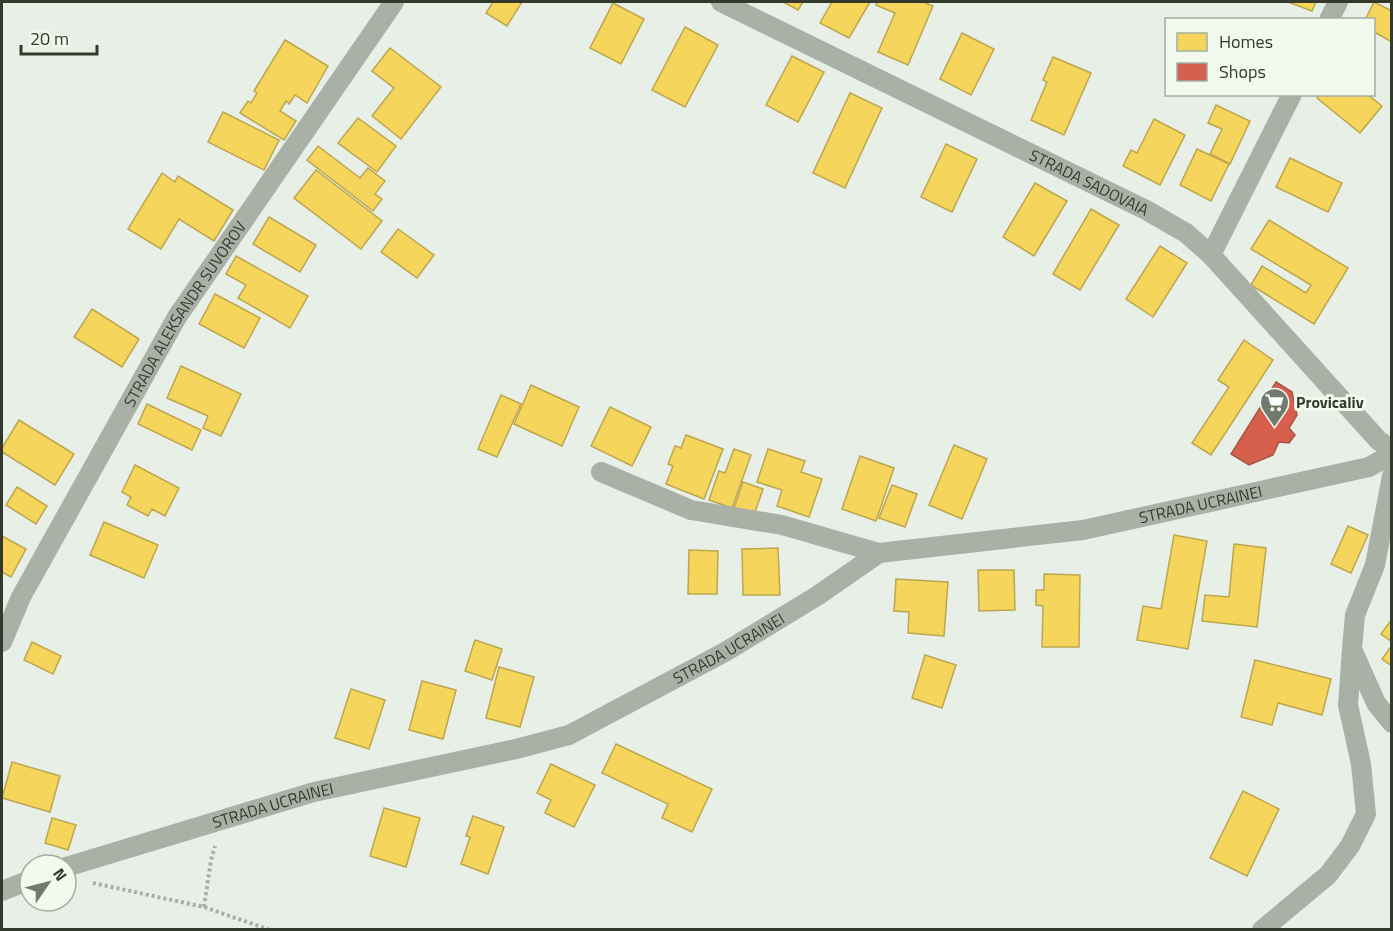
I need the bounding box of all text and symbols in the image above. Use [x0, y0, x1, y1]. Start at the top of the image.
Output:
scale bar [21, 18, 98, 56]
legend [1165, 18, 1375, 96]
text: 20 m [30, 25, 69, 52]
text: Homes [1219, 28, 1273, 55]
text: Shops [1219, 58, 1266, 85]
street label: STRADA SADOVAIA [1025, 143, 1153, 222]
street label: STRADA ALEKSANDR SUVOROV [117, 216, 252, 411]
supermarket icon: Provicaliv [1259, 386, 1291, 428]
place label: Provicaliv [1296, 390, 1364, 414]
street label: STRADA UCRAINEI [1137, 479, 1264, 529]
street label: STRADA UCRAINEI [668, 607, 789, 690]
street label: STRADA UCRAINEI [209, 776, 336, 834]
north arrow [18, 853, 78, 913]
text: N [47, 863, 73, 886]

